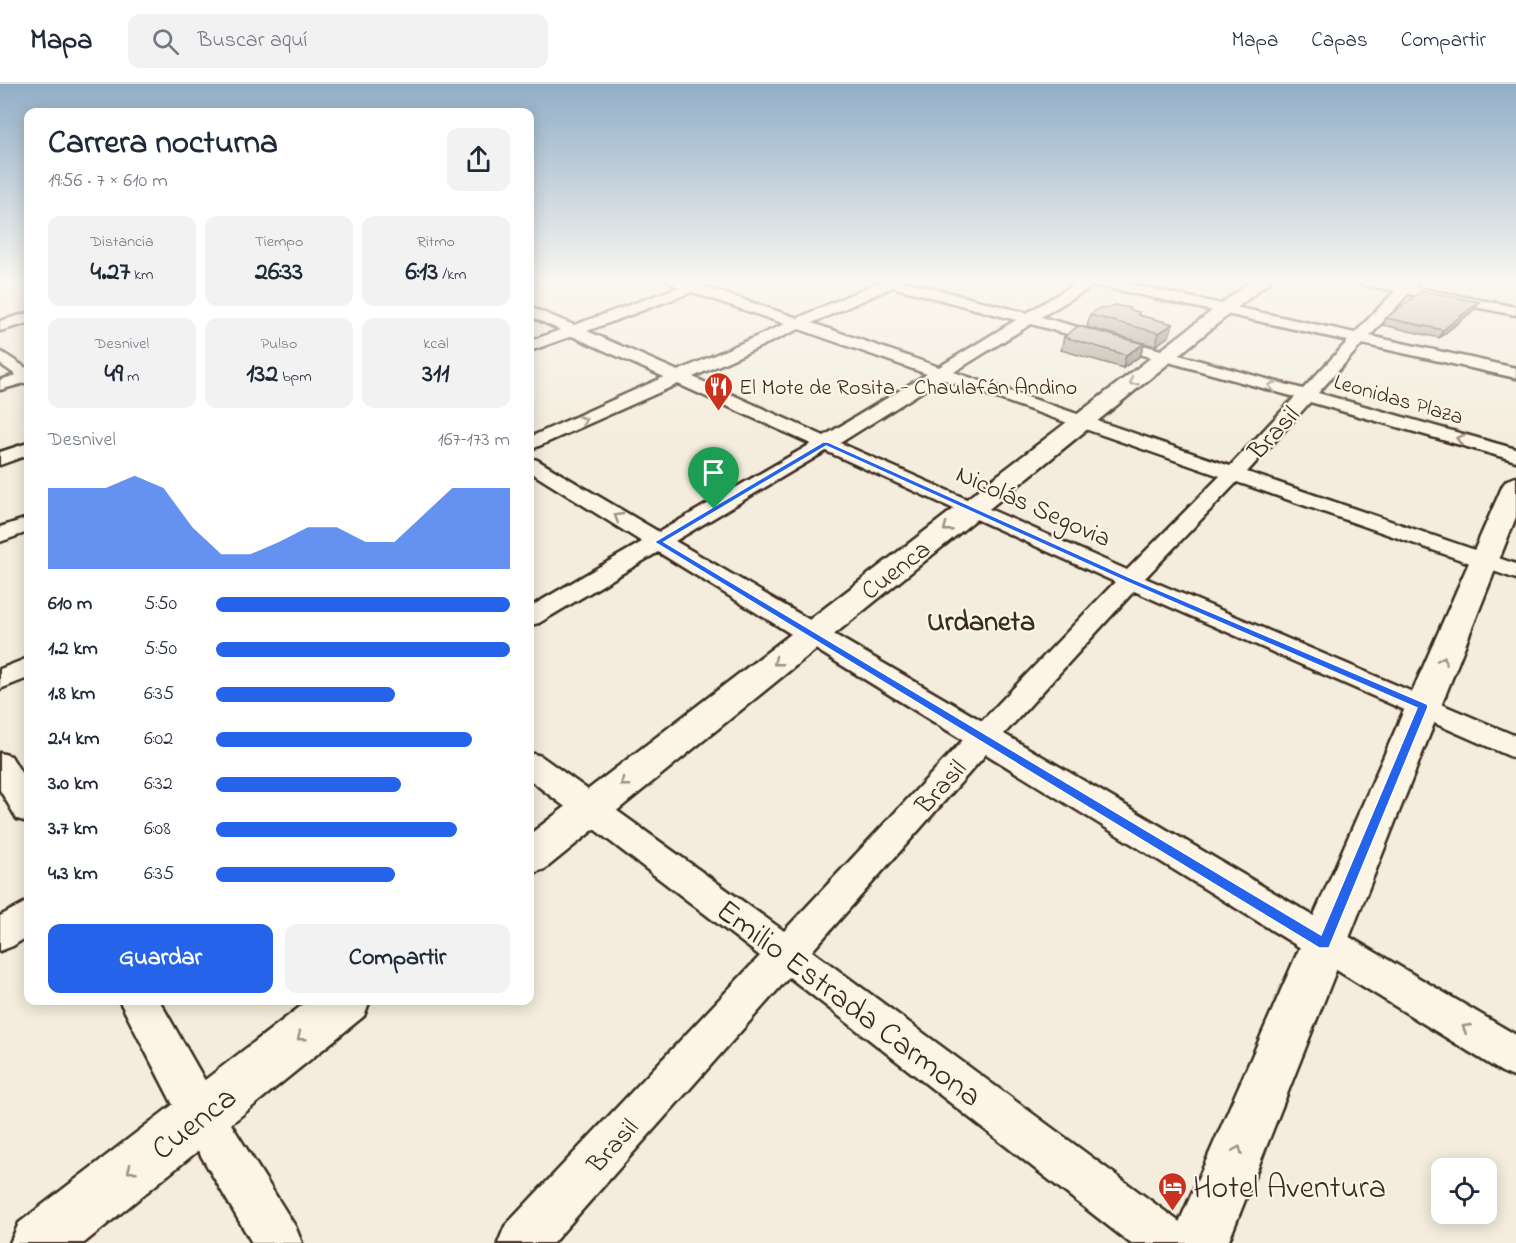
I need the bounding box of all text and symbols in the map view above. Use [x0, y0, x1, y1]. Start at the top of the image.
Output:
search box [128, 14, 548, 68]
text: Mapa [30, 21, 92, 62]
icon: search [149, 25, 182, 58]
text: Buscar aquí [197, 25, 307, 57]
text: Mapa [1231, 26, 1278, 56]
text: Capas [1311, 26, 1368, 56]
text: Compartir [1401, 26, 1486, 56]
text: Carrera nocturna [48, 120, 278, 168]
button: share [447, 128, 510, 191]
text: 19:56 · 7 × 610 m [48, 167, 168, 196]
text: Distancia [90, 230, 154, 254]
text: Tiempo [255, 230, 303, 254]
text: Ritmo [417, 230, 455, 254]
text: 4.27 [90, 254, 130, 292]
text: 26:33 [255, 254, 303, 292]
text: 6:13 [405, 254, 438, 292]
text: km [130, 263, 154, 287]
text: /km [438, 263, 467, 287]
text: Desnivel [95, 332, 149, 356]
text: Pulso [261, 332, 297, 356]
text: kcal [423, 332, 449, 356]
text: 49 [105, 356, 123, 394]
text: 132 [246, 356, 278, 394]
text: 311 [422, 356, 450, 394]
text: m [123, 365, 139, 389]
text: bpm [278, 365, 312, 389]
street label: Leonidas Plaza [1330, 367, 1467, 435]
restaurant icon: El Mote de Rosita - Chaulafán Andino [702, 370, 734, 412]
place label: El Mote de Rosita - Chaulafán Andino [739, 373, 1077, 405]
one-way arrow [1129, 374, 1140, 385]
one-way arrow [1267, 380, 1277, 393]
street label: Brasil [1240, 398, 1310, 470]
one-way arrow [576, 416, 587, 428]
text: Desnivel [48, 426, 116, 455]
text: 167–173 m [437, 426, 510, 455]
one-way arrow [1455, 434, 1466, 446]
pin [688, 447, 739, 509]
icon: arrive [697, 456, 730, 489]
street label: Nicolás Segovia [949, 457, 1116, 559]
one-way arrow [614, 513, 624, 525]
one-way arrow [943, 521, 954, 532]
street label: Cuenca [854, 532, 940, 611]
text: 610 m [48, 590, 92, 619]
text: 5:50 [144, 590, 177, 619]
district label: Urdaneta [927, 603, 1035, 644]
text: 1.2 km [48, 635, 98, 664]
text: 5:50 [144, 635, 177, 664]
one-way arrow [773, 654, 784, 665]
one-way arrow [1436, 656, 1448, 667]
text: 1.8 km [48, 680, 95, 709]
text: 6:35 [144, 680, 174, 709]
text: 2.4 km [48, 725, 100, 754]
text: 6:02 [144, 725, 173, 754]
street label: Brasil [907, 752, 977, 824]
text: 3.0 km [48, 770, 98, 799]
text: 6:32 [144, 770, 173, 799]
one-way arrow [620, 775, 631, 786]
text: 3.7 km [48, 815, 98, 844]
text: 6:08 [144, 815, 171, 844]
text: 4.3 km [48, 860, 98, 889]
text: 6:35 [144, 860, 174, 889]
street label: Emilio Estrada Carmona [705, 889, 991, 1120]
button: Guardar [48, 924, 273, 993]
button: Compartir [285, 924, 510, 993]
one-way arrow [1462, 1023, 1472, 1035]
one-way arrow [297, 1029, 308, 1040]
street label: Cuenca [142, 1076, 248, 1173]
street label: Brasil [579, 1111, 649, 1183]
one-way arrow [1231, 1146, 1243, 1157]
map controls [1431, 1158, 1497, 1224]
button: locate [1431, 1158, 1497, 1224]
one-way arrow [127, 1163, 138, 1174]
place label: Hotel Aventura [1193, 1166, 1386, 1213]
hotel icon: Hotel Aventura [1156, 1170, 1188, 1212]

